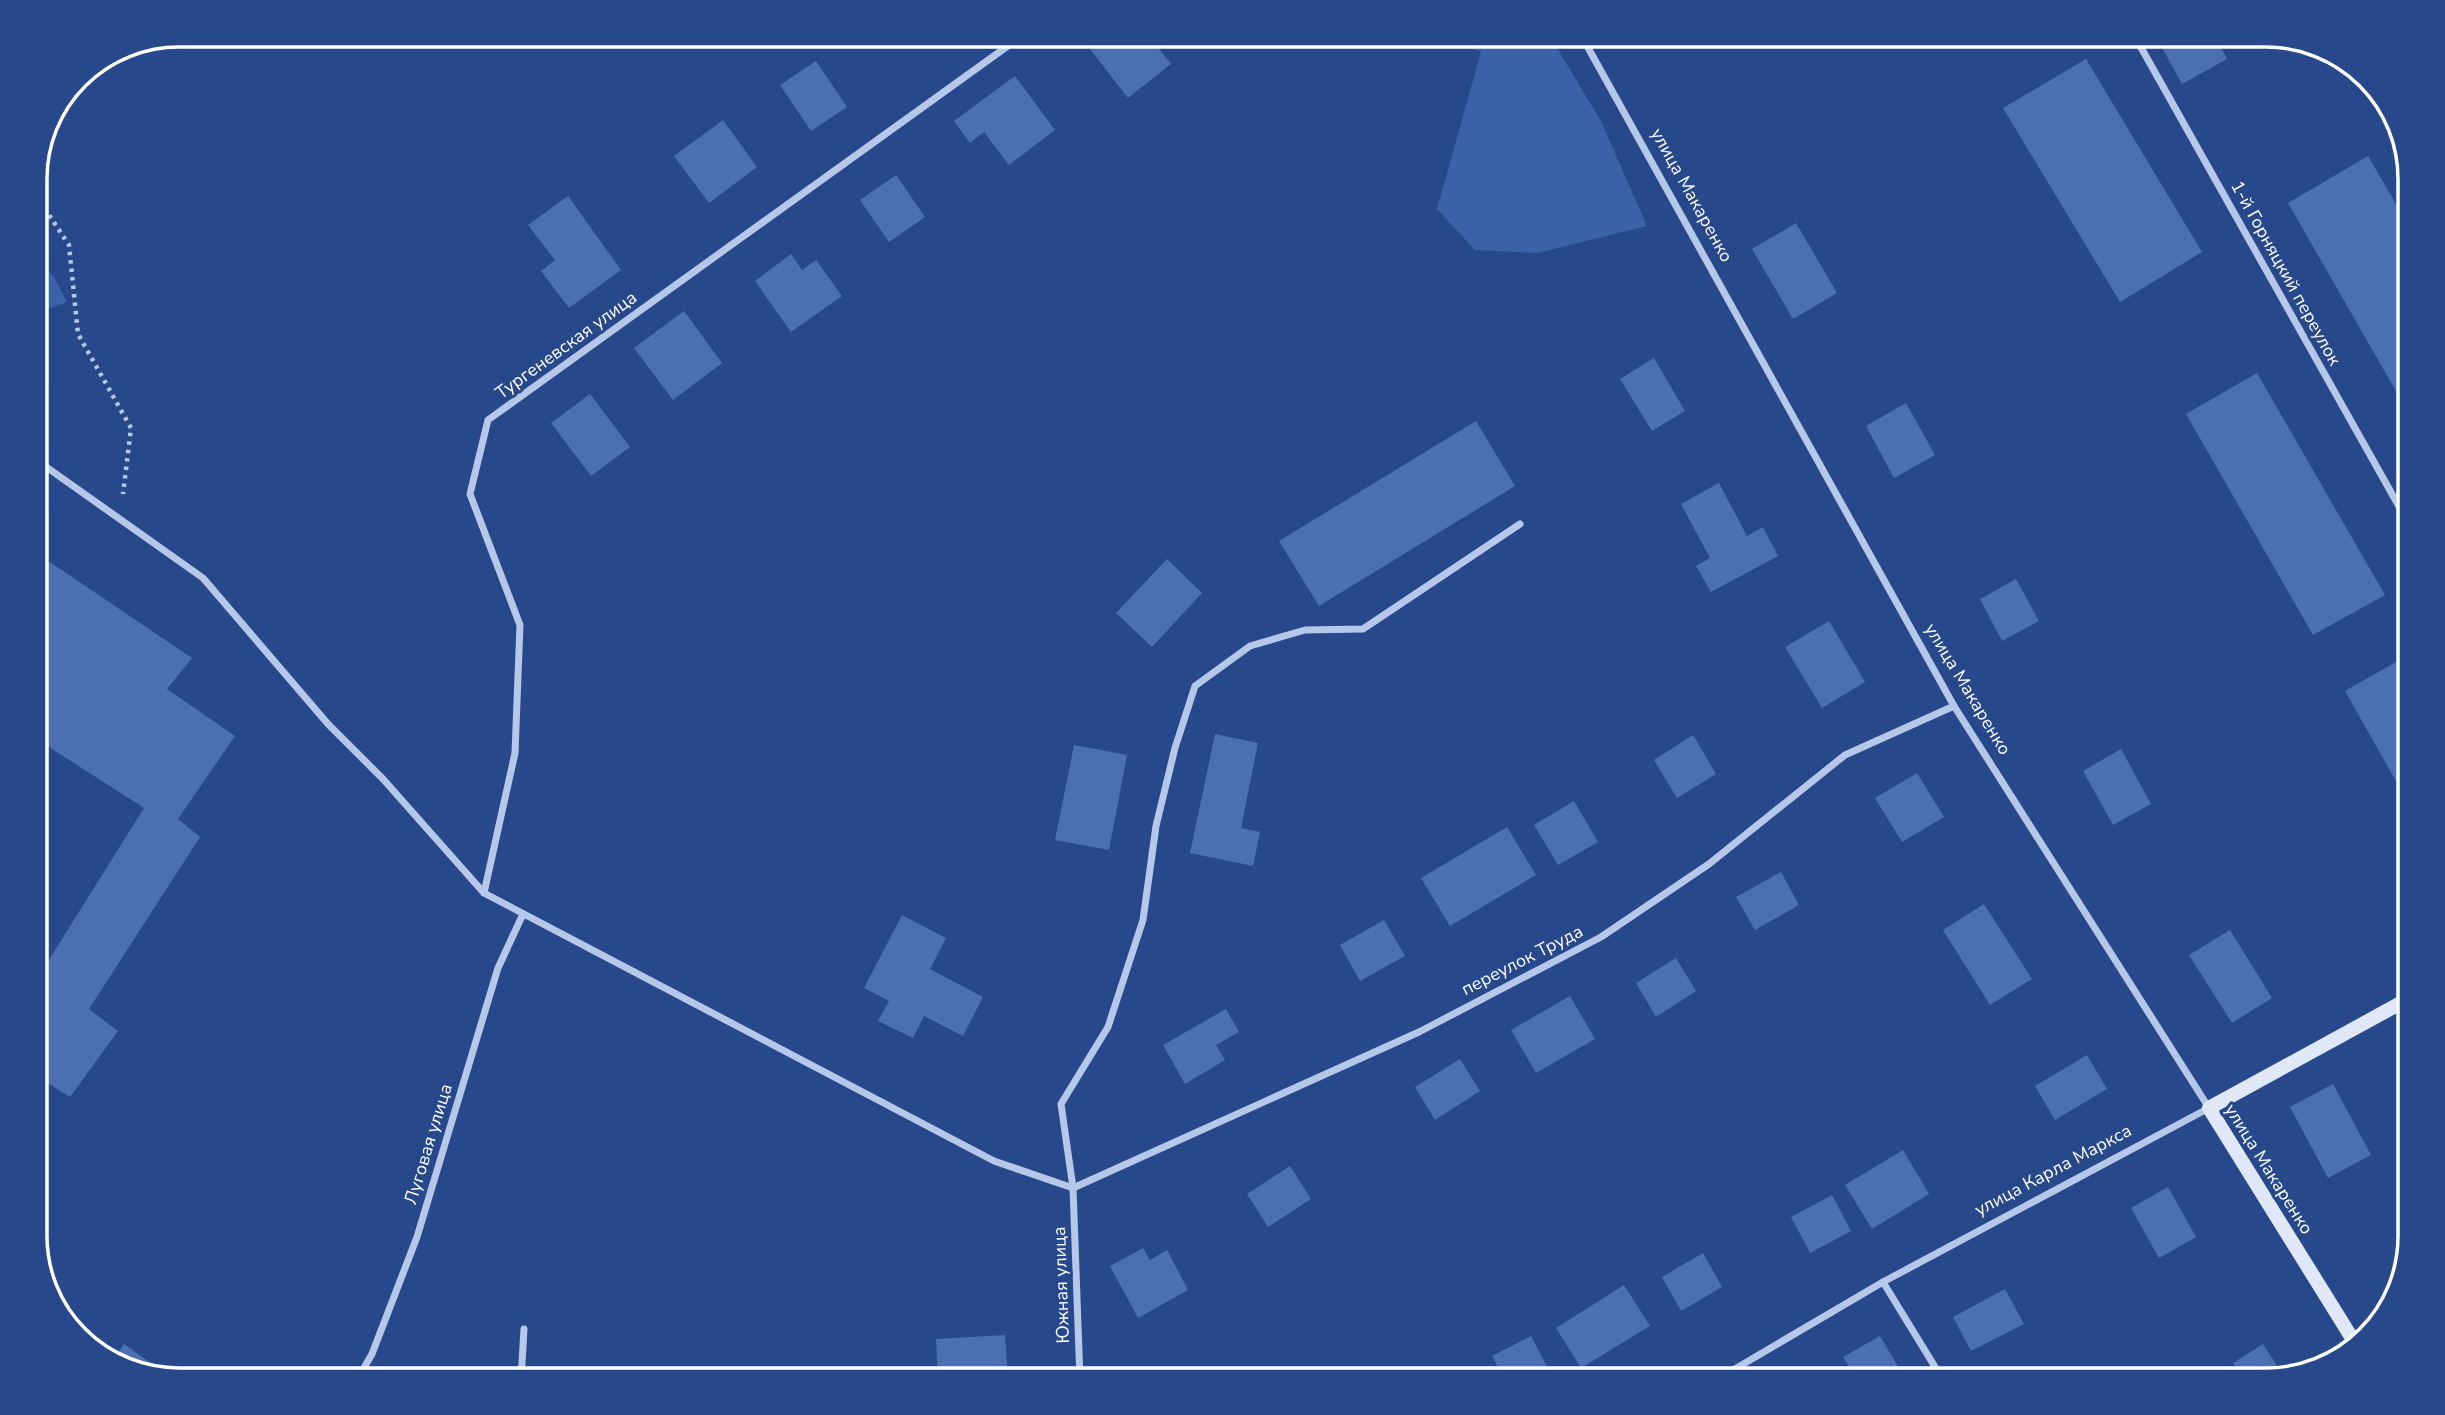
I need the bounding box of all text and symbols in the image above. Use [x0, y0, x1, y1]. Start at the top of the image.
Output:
street label: улица Макаренко [1645, 124, 1739, 266]
street label: 1-й Горняцкий переулок [2225, 176, 2347, 370]
street label: Тургеневская улица [490, 285, 642, 405]
street label: улица Макаренко [1919, 619, 2017, 759]
street label: переулок Труда [1457, 919, 1587, 1001]
street label: Луговая улица [398, 1081, 458, 1207]
street label: улица Макаренко [2219, 1099, 2319, 1239]
street label: улица Карла Маркса [1970, 1118, 2136, 1222]
street label: Южная улица [1047, 1226, 1075, 1344]

